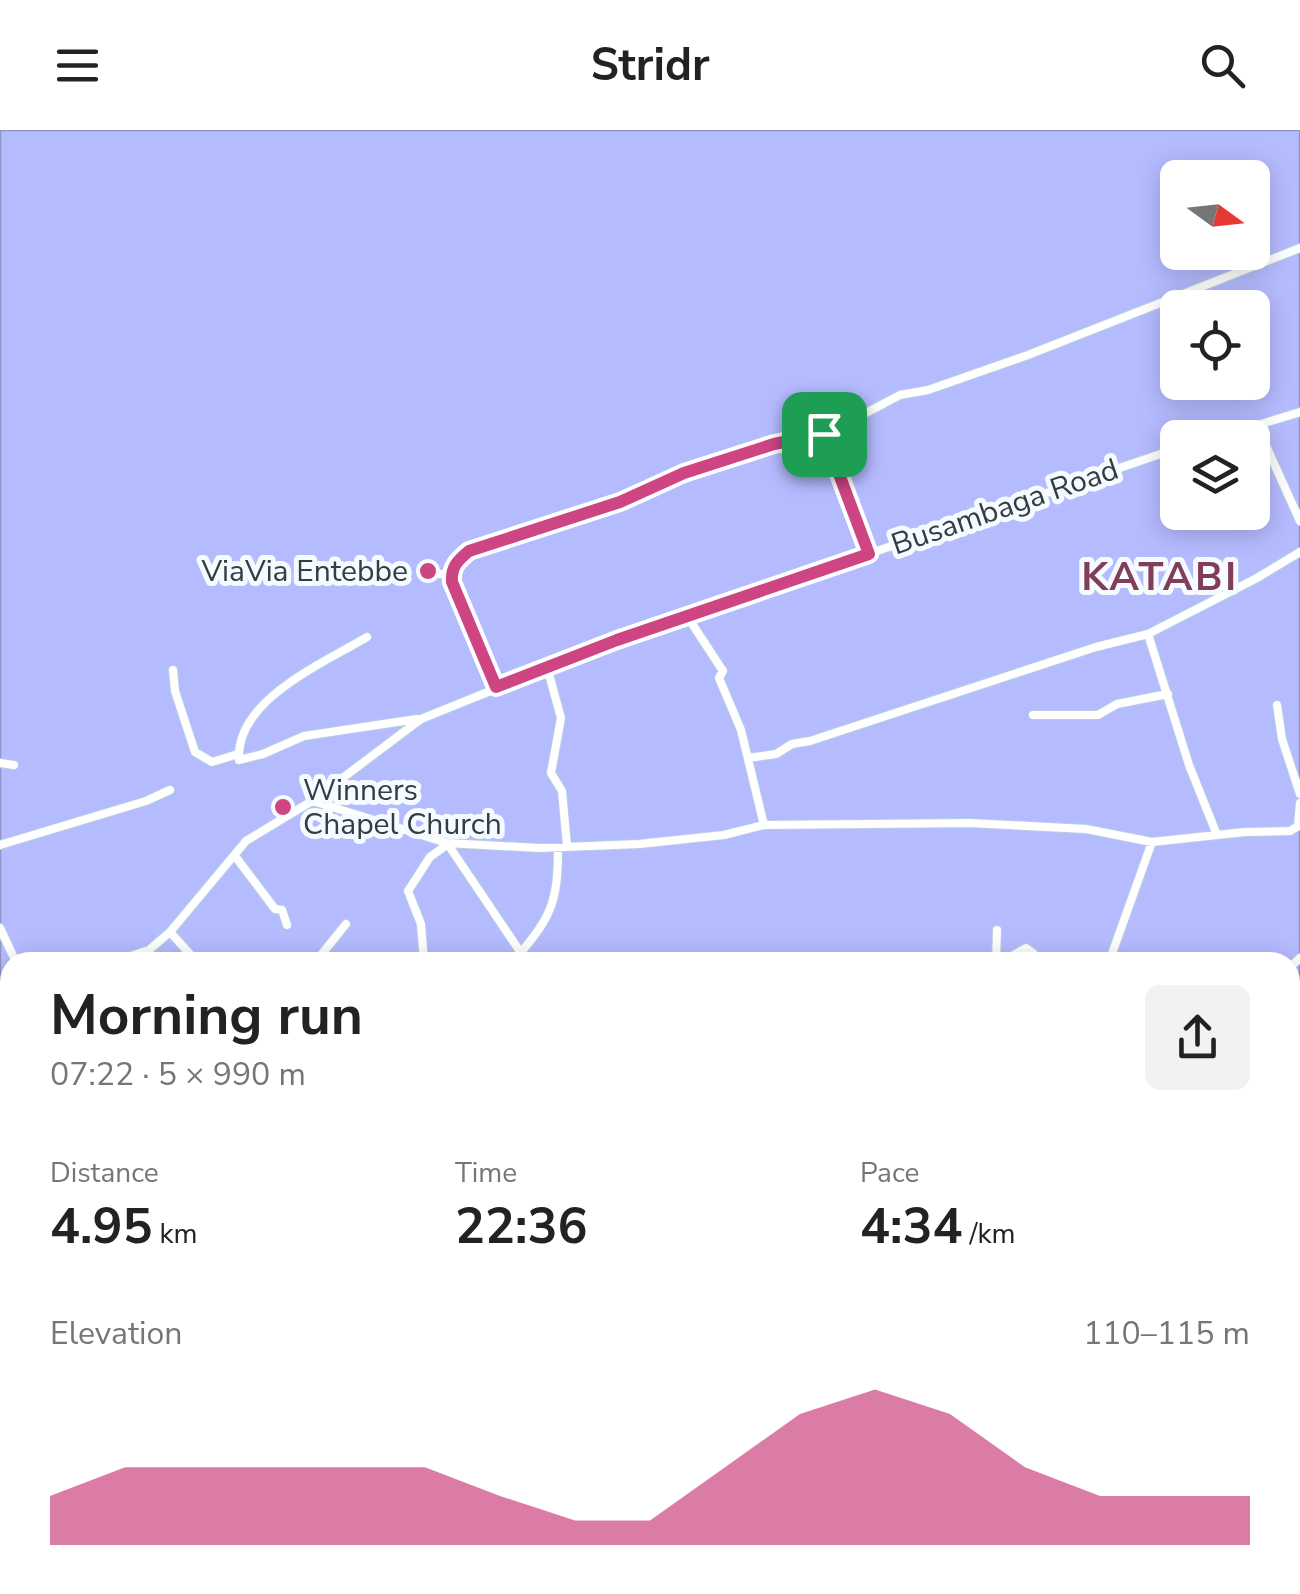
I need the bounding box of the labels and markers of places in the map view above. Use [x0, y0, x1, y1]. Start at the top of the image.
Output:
pin [782, 392, 867, 477]
place label: ViaVia Entebbe [200, 551, 408, 592]
marker: ViaVia Entebbe [417, 560, 439, 582]
place label: Winners Chapel Church [303, 770, 502, 845]
marker: Winners Chapel Church [272, 796, 294, 818]

